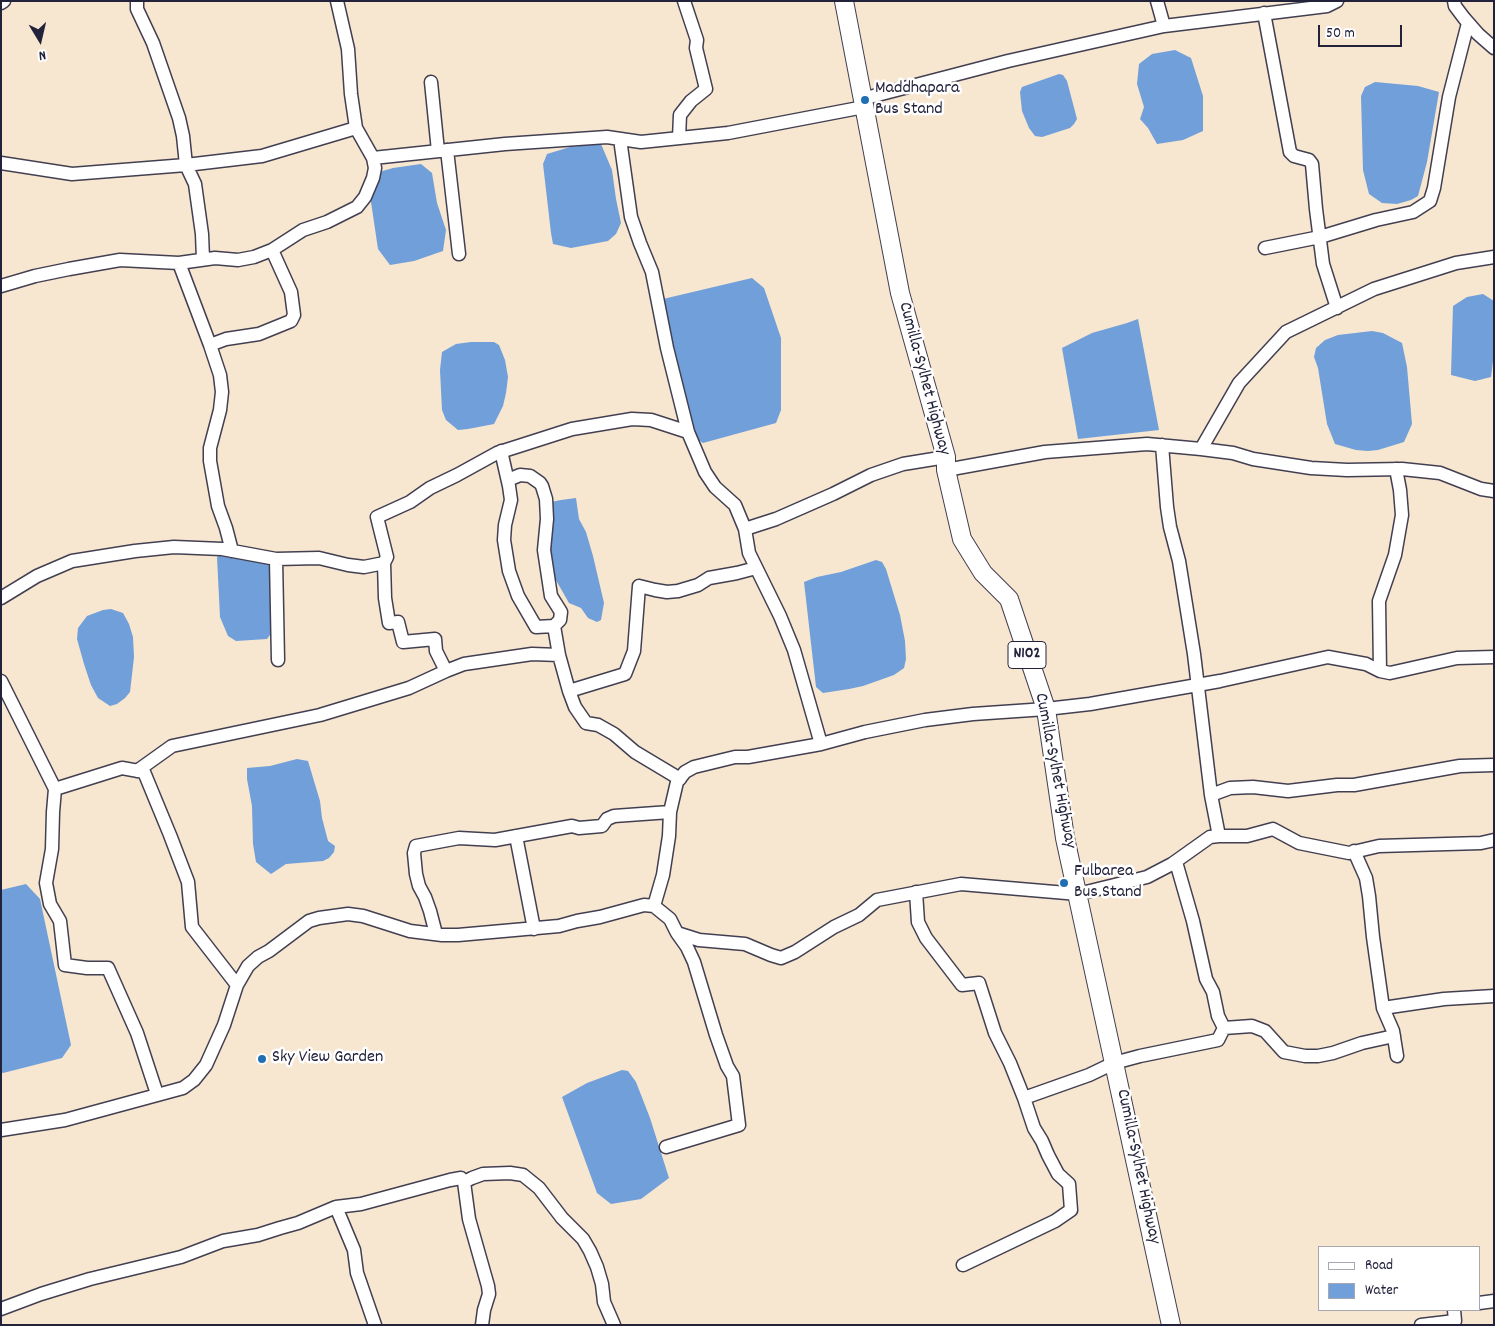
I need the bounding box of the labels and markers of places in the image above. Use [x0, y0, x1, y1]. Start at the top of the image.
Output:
place label: Maddhapara Bus Stand [875, 79, 959, 122]
marker: Maddhapara Bus Stand [859, 94, 871, 106]
place label: Fulbarea Bus Stand [1074, 862, 1142, 904]
marker: Fulbarea Bus Stand [1058, 877, 1070, 889]
place label: Sky View Garden [272, 1048, 383, 1070]
marker: Sky View Garden [256, 1053, 268, 1065]

